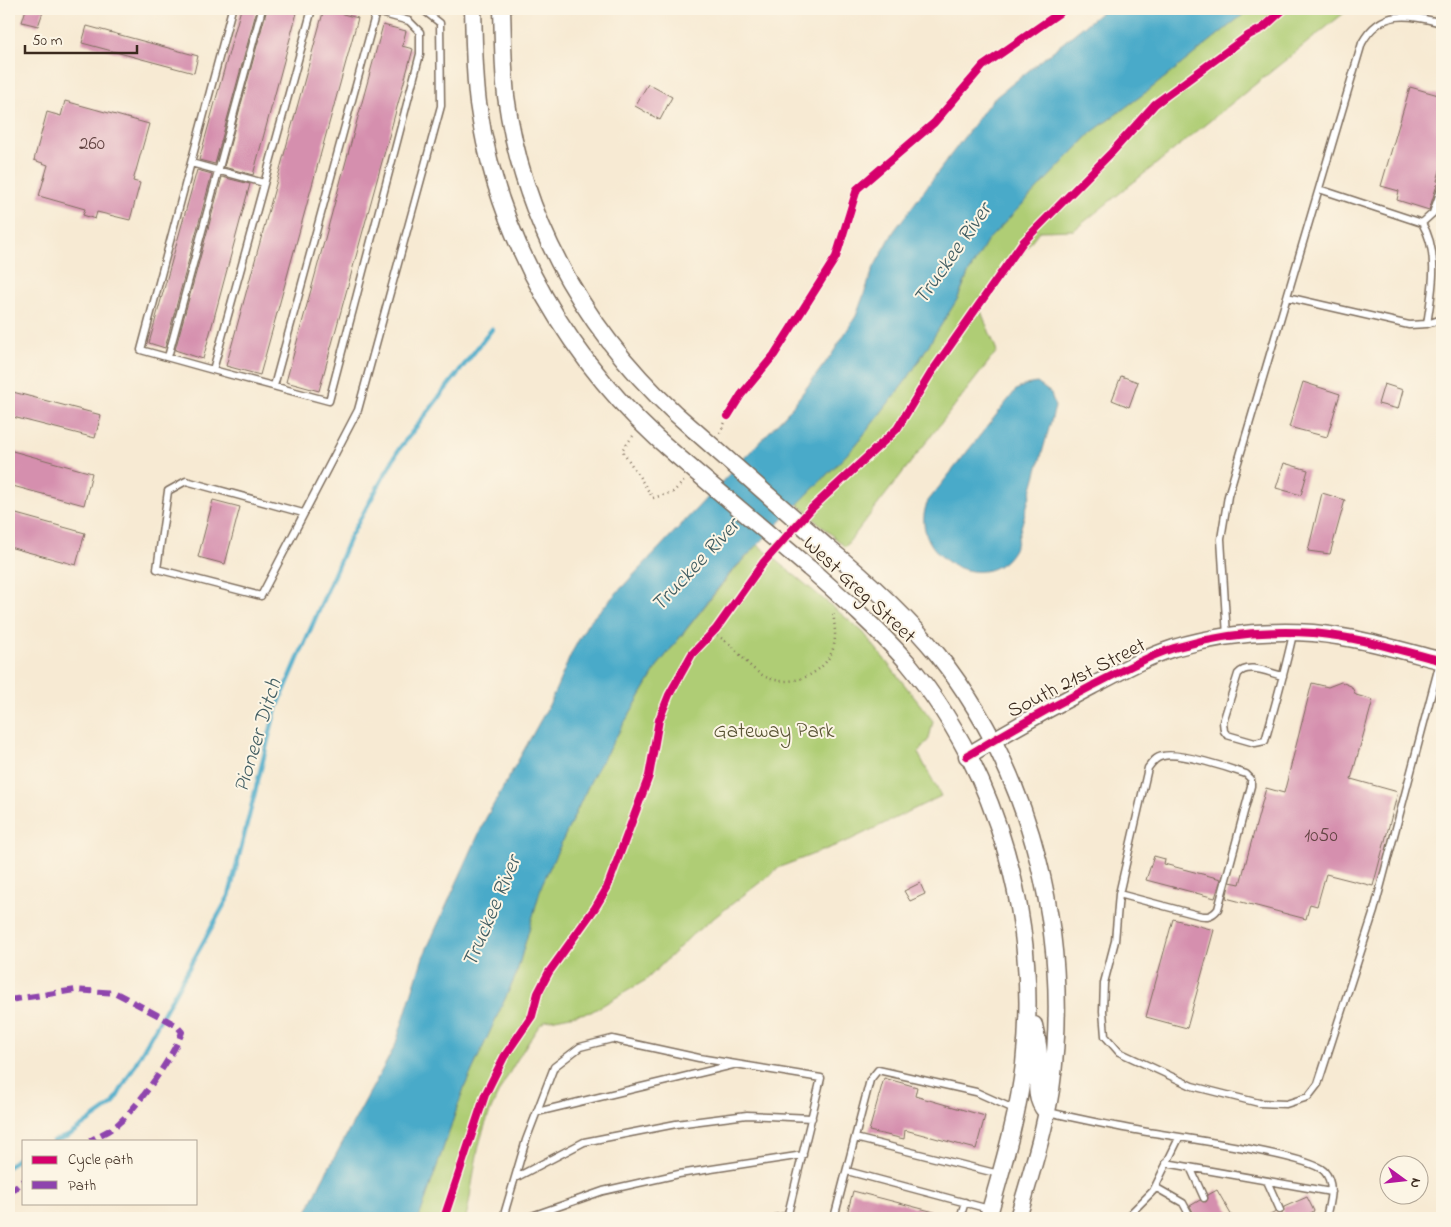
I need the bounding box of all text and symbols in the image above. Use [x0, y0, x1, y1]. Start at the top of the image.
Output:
scale bar [25, 22, 138, 54]
text: 50 m [32, 30, 63, 52]
house number: 260 [79, 131, 105, 158]
water label: Truckee River [906, 194, 1002, 312]
water label: Truckee River [644, 509, 750, 620]
street label: West Greg Street [794, 530, 922, 652]
street label: South 21st Street [1003, 631, 1151, 727]
water label: Pioneer Ditch [226, 675, 291, 797]
park label: Gateway Park [714, 717, 835, 749]
house number: 1050 [1304, 823, 1338, 850]
water label: Truckee River [455, 848, 532, 973]
legend [22, 1140, 198, 1204]
text: Cycle path [68, 1149, 133, 1172]
north arrow [1378, 1154, 1428, 1204]
text: Path [68, 1175, 96, 1197]
text: N [1404, 1176, 1426, 1190]

